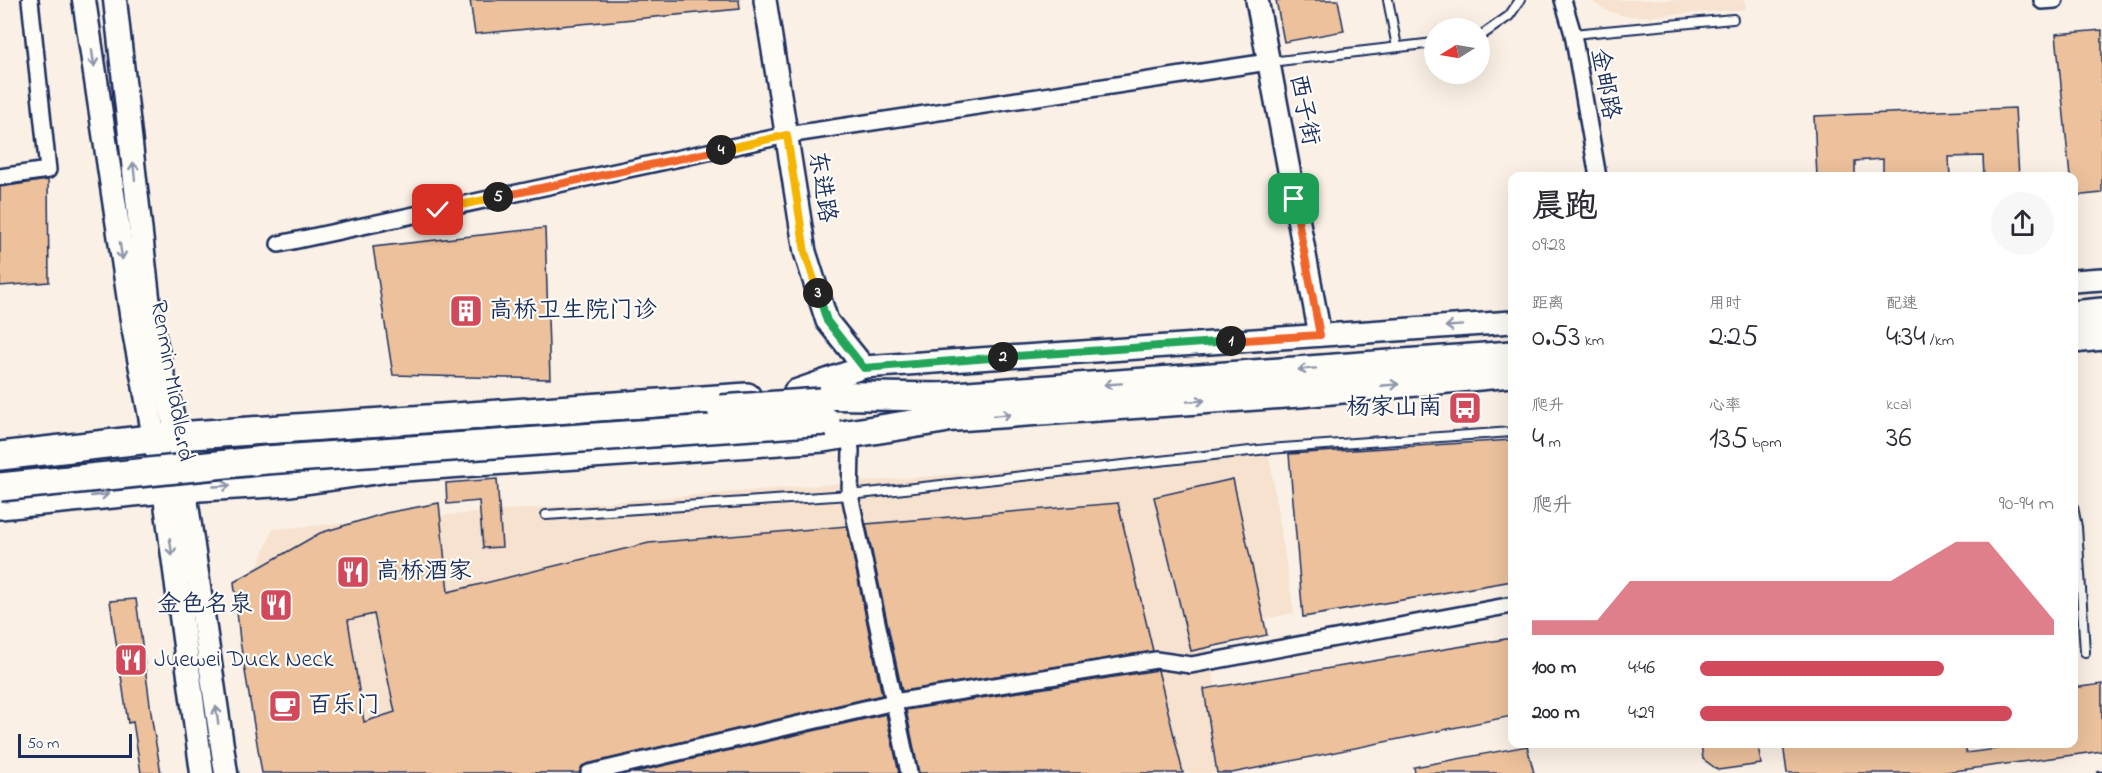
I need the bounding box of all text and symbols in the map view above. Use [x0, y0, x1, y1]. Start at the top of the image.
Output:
north arrow [1424, 18, 1490, 84]
map controls [1424, 18, 1490, 84]
street label: 金邮路 [1581, 46, 1627, 122]
one-way arrow [87, 47, 98, 67]
street label: 西子街 [1279, 71, 1327, 149]
pin: 4 [706, 135, 736, 165]
text: 4 [718, 138, 724, 162]
street label: 东进路 [798, 149, 844, 225]
one-way arrow [128, 162, 139, 182]
pin [1268, 173, 1319, 224]
pin: 5 [483, 182, 513, 212]
icon: arrive [1277, 182, 1310, 215]
pin [412, 184, 463, 235]
text: 晨跑 [1532, 184, 1598, 232]
text: 5 [493, 185, 503, 209]
button: share [1991, 192, 2054, 255]
icon: check [421, 193, 454, 226]
text: 09:28 [1532, 231, 1566, 260]
one-way arrow [116, 240, 127, 260]
pin: 3 [803, 278, 833, 308]
text: 3 [815, 281, 821, 305]
text: 距离 [1532, 292, 1564, 316]
text: 用时 [1709, 292, 1741, 316]
text: 配速 [1886, 292, 1918, 316]
building icon: 高桥卫生院门诊 [448, 293, 484, 329]
place label: 高桥卫生院门诊 [489, 294, 657, 329]
street label: Renmin Middle.rd [140, 298, 202, 465]
text: 0.53 [1532, 316, 1581, 360]
text: 2:25 [1709, 316, 1759, 360]
text: 4:34 [1886, 316, 1926, 360]
one-way arrow [1444, 321, 1464, 332]
pin: 1 [1216, 326, 1246, 356]
text: 1 [1228, 329, 1234, 353]
text: km [1581, 329, 1604, 353]
text: /km [1926, 329, 1954, 353]
pin: 2 [988, 342, 1018, 372]
text: 2 [999, 345, 1007, 369]
one-way arrow [1297, 364, 1317, 375]
one-way arrow [1103, 379, 1123, 390]
one-way arrow [1380, 379, 1400, 390]
bus stop icon: 杨家山南 [1447, 390, 1483, 426]
place label: 杨家山南 [1346, 391, 1442, 426]
text: kcal [1886, 393, 1911, 417]
text: 爬升 [1532, 394, 1564, 418]
text: 心率 [1709, 394, 1741, 418]
one-way arrow [1186, 395, 1206, 406]
one-way arrow [991, 409, 1011, 420]
text: 36 [1886, 417, 1912, 461]
text: 4 [1532, 418, 1544, 462]
text: 135 [1709, 418, 1748, 462]
text: m [1544, 431, 1561, 455]
text: bpm [1748, 431, 1782, 455]
one-way arrow [211, 480, 231, 491]
one-way arrow [90, 489, 109, 500]
text: 90–94 m [1999, 490, 2054, 519]
text: 爬升 [1532, 492, 1572, 521]
one-way arrow [166, 537, 177, 557]
restaurant icon: 高桥酒家 [335, 554, 371, 590]
place label: 高桥酒家 [376, 555, 472, 590]
restaurant icon: 金色名泉 [258, 587, 294, 623]
place label: 金色名泉 [157, 588, 253, 623]
restaurant icon: Juewei Duck Neck [113, 642, 149, 678]
place label: Juewei Duck Neck [154, 643, 334, 678]
text: 100 m [1532, 654, 1576, 683]
text: 4:46 [1628, 654, 1655, 683]
cafe icon: 百乐门 [267, 688, 303, 724]
place label: 百乐门 [308, 689, 380, 724]
text: 200 m [1532, 699, 1580, 728]
text: 4:29 [1628, 699, 1654, 728]
one-way arrow [212, 706, 223, 726]
scale bar [18, 731, 132, 758]
text: 50 m [27, 732, 59, 756]

